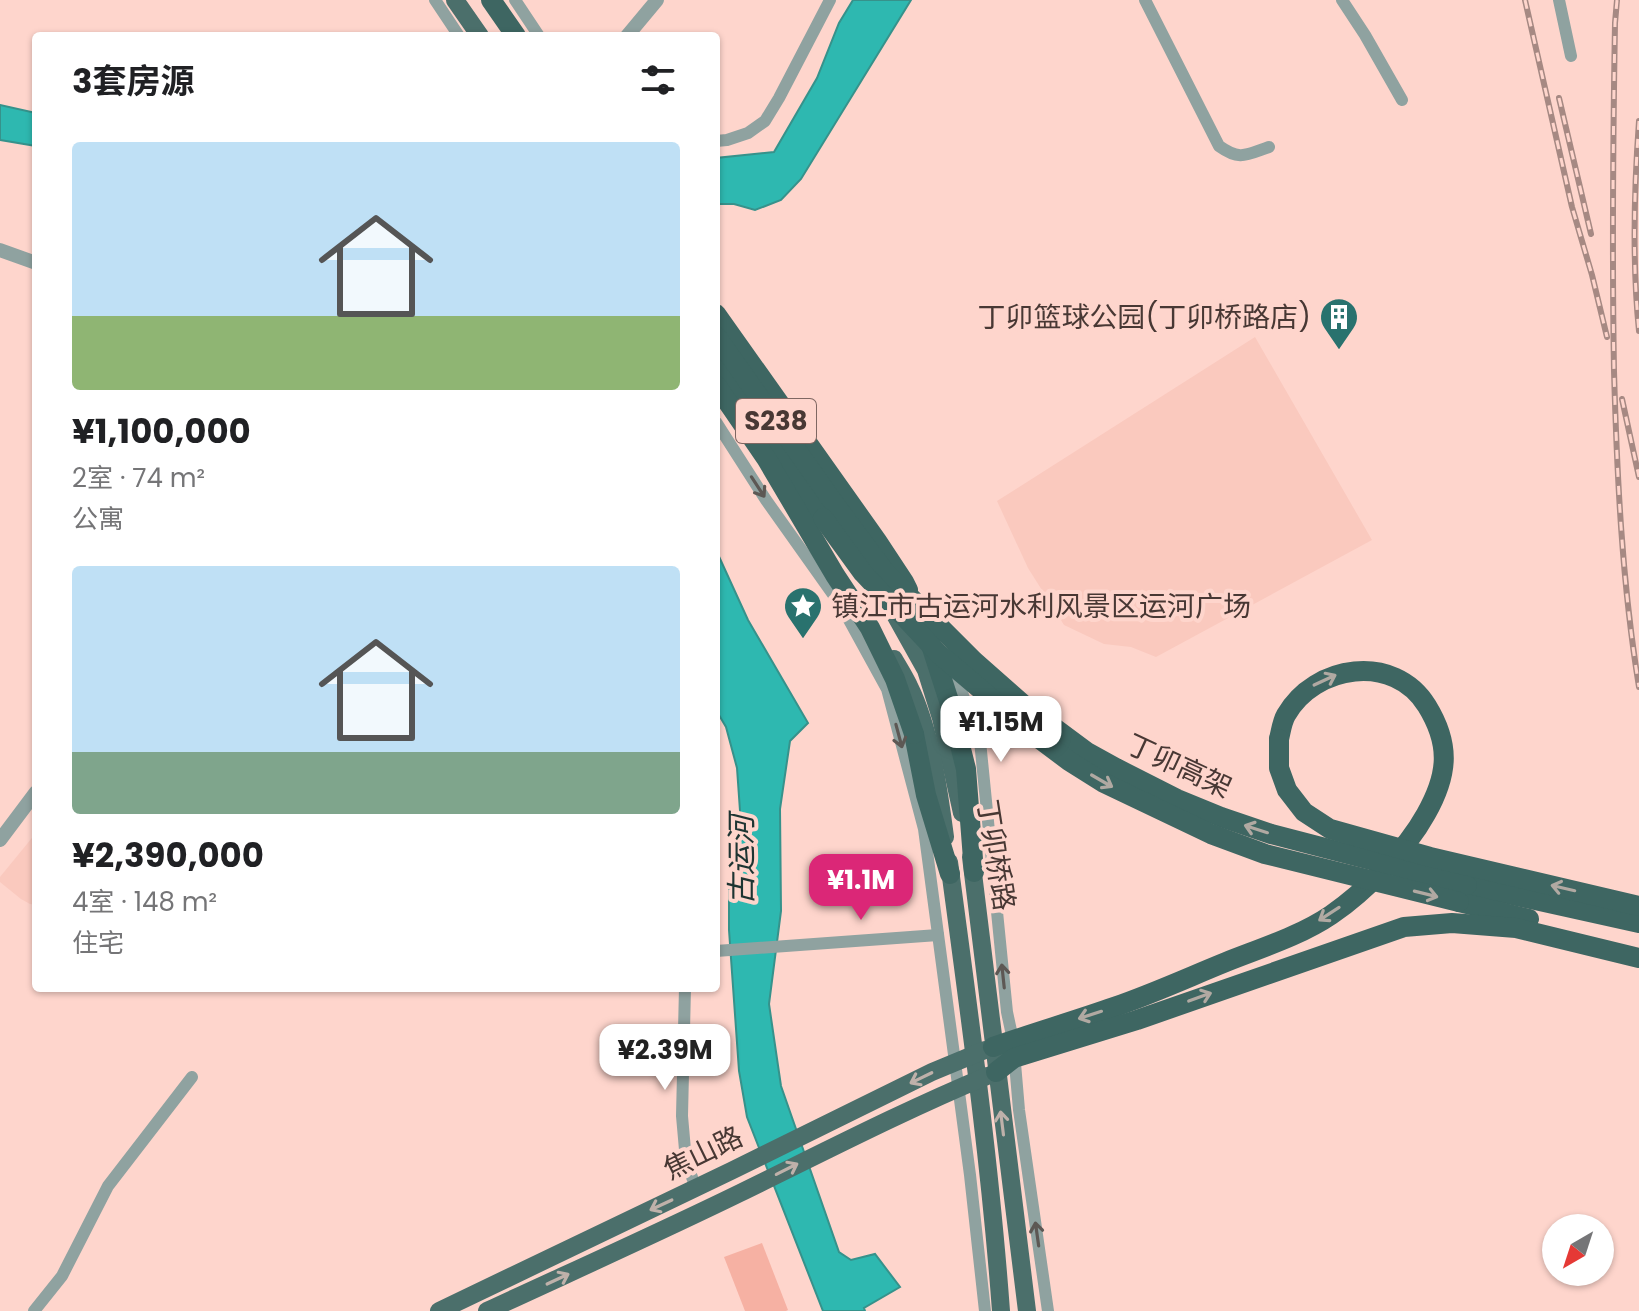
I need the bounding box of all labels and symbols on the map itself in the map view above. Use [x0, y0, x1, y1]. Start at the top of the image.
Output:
building icon: 丁卯篮球公园(丁卯桥路店) [1318, 296, 1360, 351]
place label: 丁卯篮球公园(丁卯桥路店) [978, 298, 1311, 337]
road number: S238 [736, 399, 816, 443]
one-way arrow [751, 475, 767, 498]
place icon: 镇江市古运河水利风景区运河广场 [782, 585, 824, 640]
place label: 镇江市古运河水利风景区运河广场 [831, 587, 1251, 626]
one-way arrow [1312, 672, 1337, 687]
pin: ¥1.15M [936, 696, 1066, 764]
one-way arrow [893, 722, 908, 748]
street label: 丁卯高架 [1120, 725, 1238, 807]
one-way arrow [1090, 773, 1113, 789]
street label: 丁卯桥路 [968, 797, 1024, 913]
water label: 古运河 [720, 810, 763, 905]
one-way arrow [1244, 821, 1269, 836]
pin: ¥1.1M [805, 854, 917, 922]
one-way arrow [1551, 880, 1576, 895]
one-way arrow [1412, 887, 1438, 902]
one-way arrow [1319, 906, 1341, 923]
one-way arrow [996, 963, 1011, 990]
one-way arrow [1187, 989, 1212, 1004]
one-way arrow [1078, 1008, 1103, 1023]
pin: ¥2.39M [600, 1024, 730, 1092]
one-way arrow [910, 1071, 934, 1086]
one-way arrow [995, 1110, 1010, 1136]
street label: 焦山路 [657, 1117, 749, 1189]
one-way arrow [774, 1161, 798, 1176]
one-way arrow [649, 1198, 673, 1213]
north arrow [1542, 1214, 1614, 1286]
one-way arrow [1029, 1222, 1044, 1247]
one-way arrow [545, 1270, 569, 1285]

